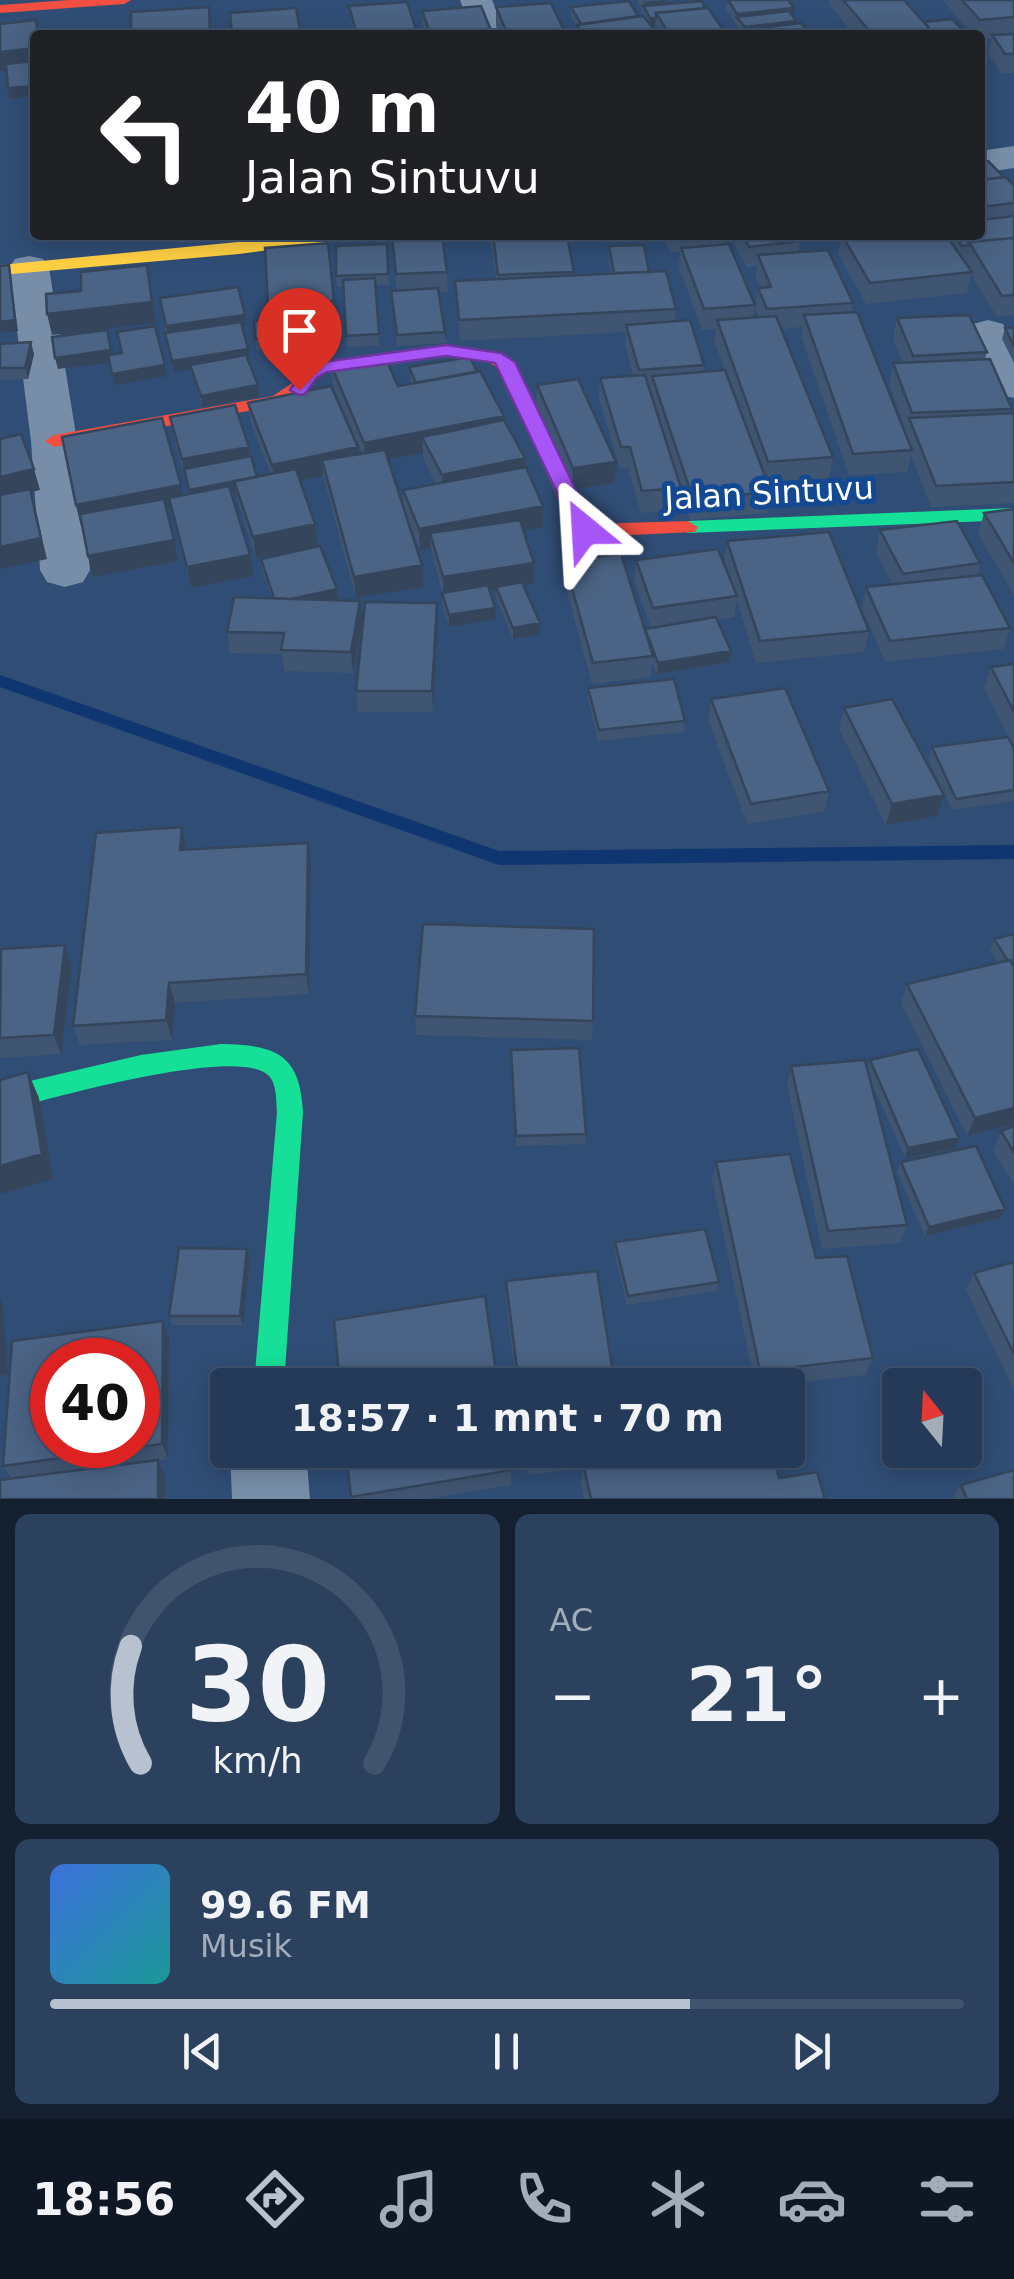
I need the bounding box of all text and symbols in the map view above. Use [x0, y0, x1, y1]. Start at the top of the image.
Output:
text: 40 m [245, 67, 440, 149]
icon: left [80, 70, 210, 200]
text: Jalan Sintuvu [245, 151, 540, 204]
pin [257, 288, 342, 391]
icon: arrive [272, 303, 327, 358]
street label: Jalan Sintuvu [661, 469, 875, 518]
position arrow [533, 478, 637, 582]
speed limit sign: 40 [30, 1338, 160, 1468]
north arrow [882, 1368, 982, 1468]
map controls [882, 1368, 982, 1468]
text: 18:57 · 1 mnt · 70 m [291, 1396, 724, 1440]
text: AC [550, 1601, 593, 1639]
text: 30 [185, 1624, 330, 1746]
text: 21° [686, 1651, 828, 1739]
text: − [550, 1664, 596, 1728]
text: + [918, 1664, 964, 1728]
text: km/h [212, 1740, 302, 1781]
text: 99.6 FM [200, 1883, 371, 1927]
text: Musik [200, 1927, 292, 1965]
icon: previous [175, 2024, 230, 2079]
icon: pause [479, 2024, 534, 2079]
icon: next [784, 2024, 839, 2079]
icon: directions [240, 2164, 310, 2234]
icon: music [374, 2164, 444, 2234]
icon: phone [509, 2164, 579, 2234]
icon: climate [643, 2164, 713, 2234]
icon: car [777, 2164, 847, 2234]
icon: filters [912, 2164, 982, 2234]
text: 18:56 [32, 2173, 175, 2226]

